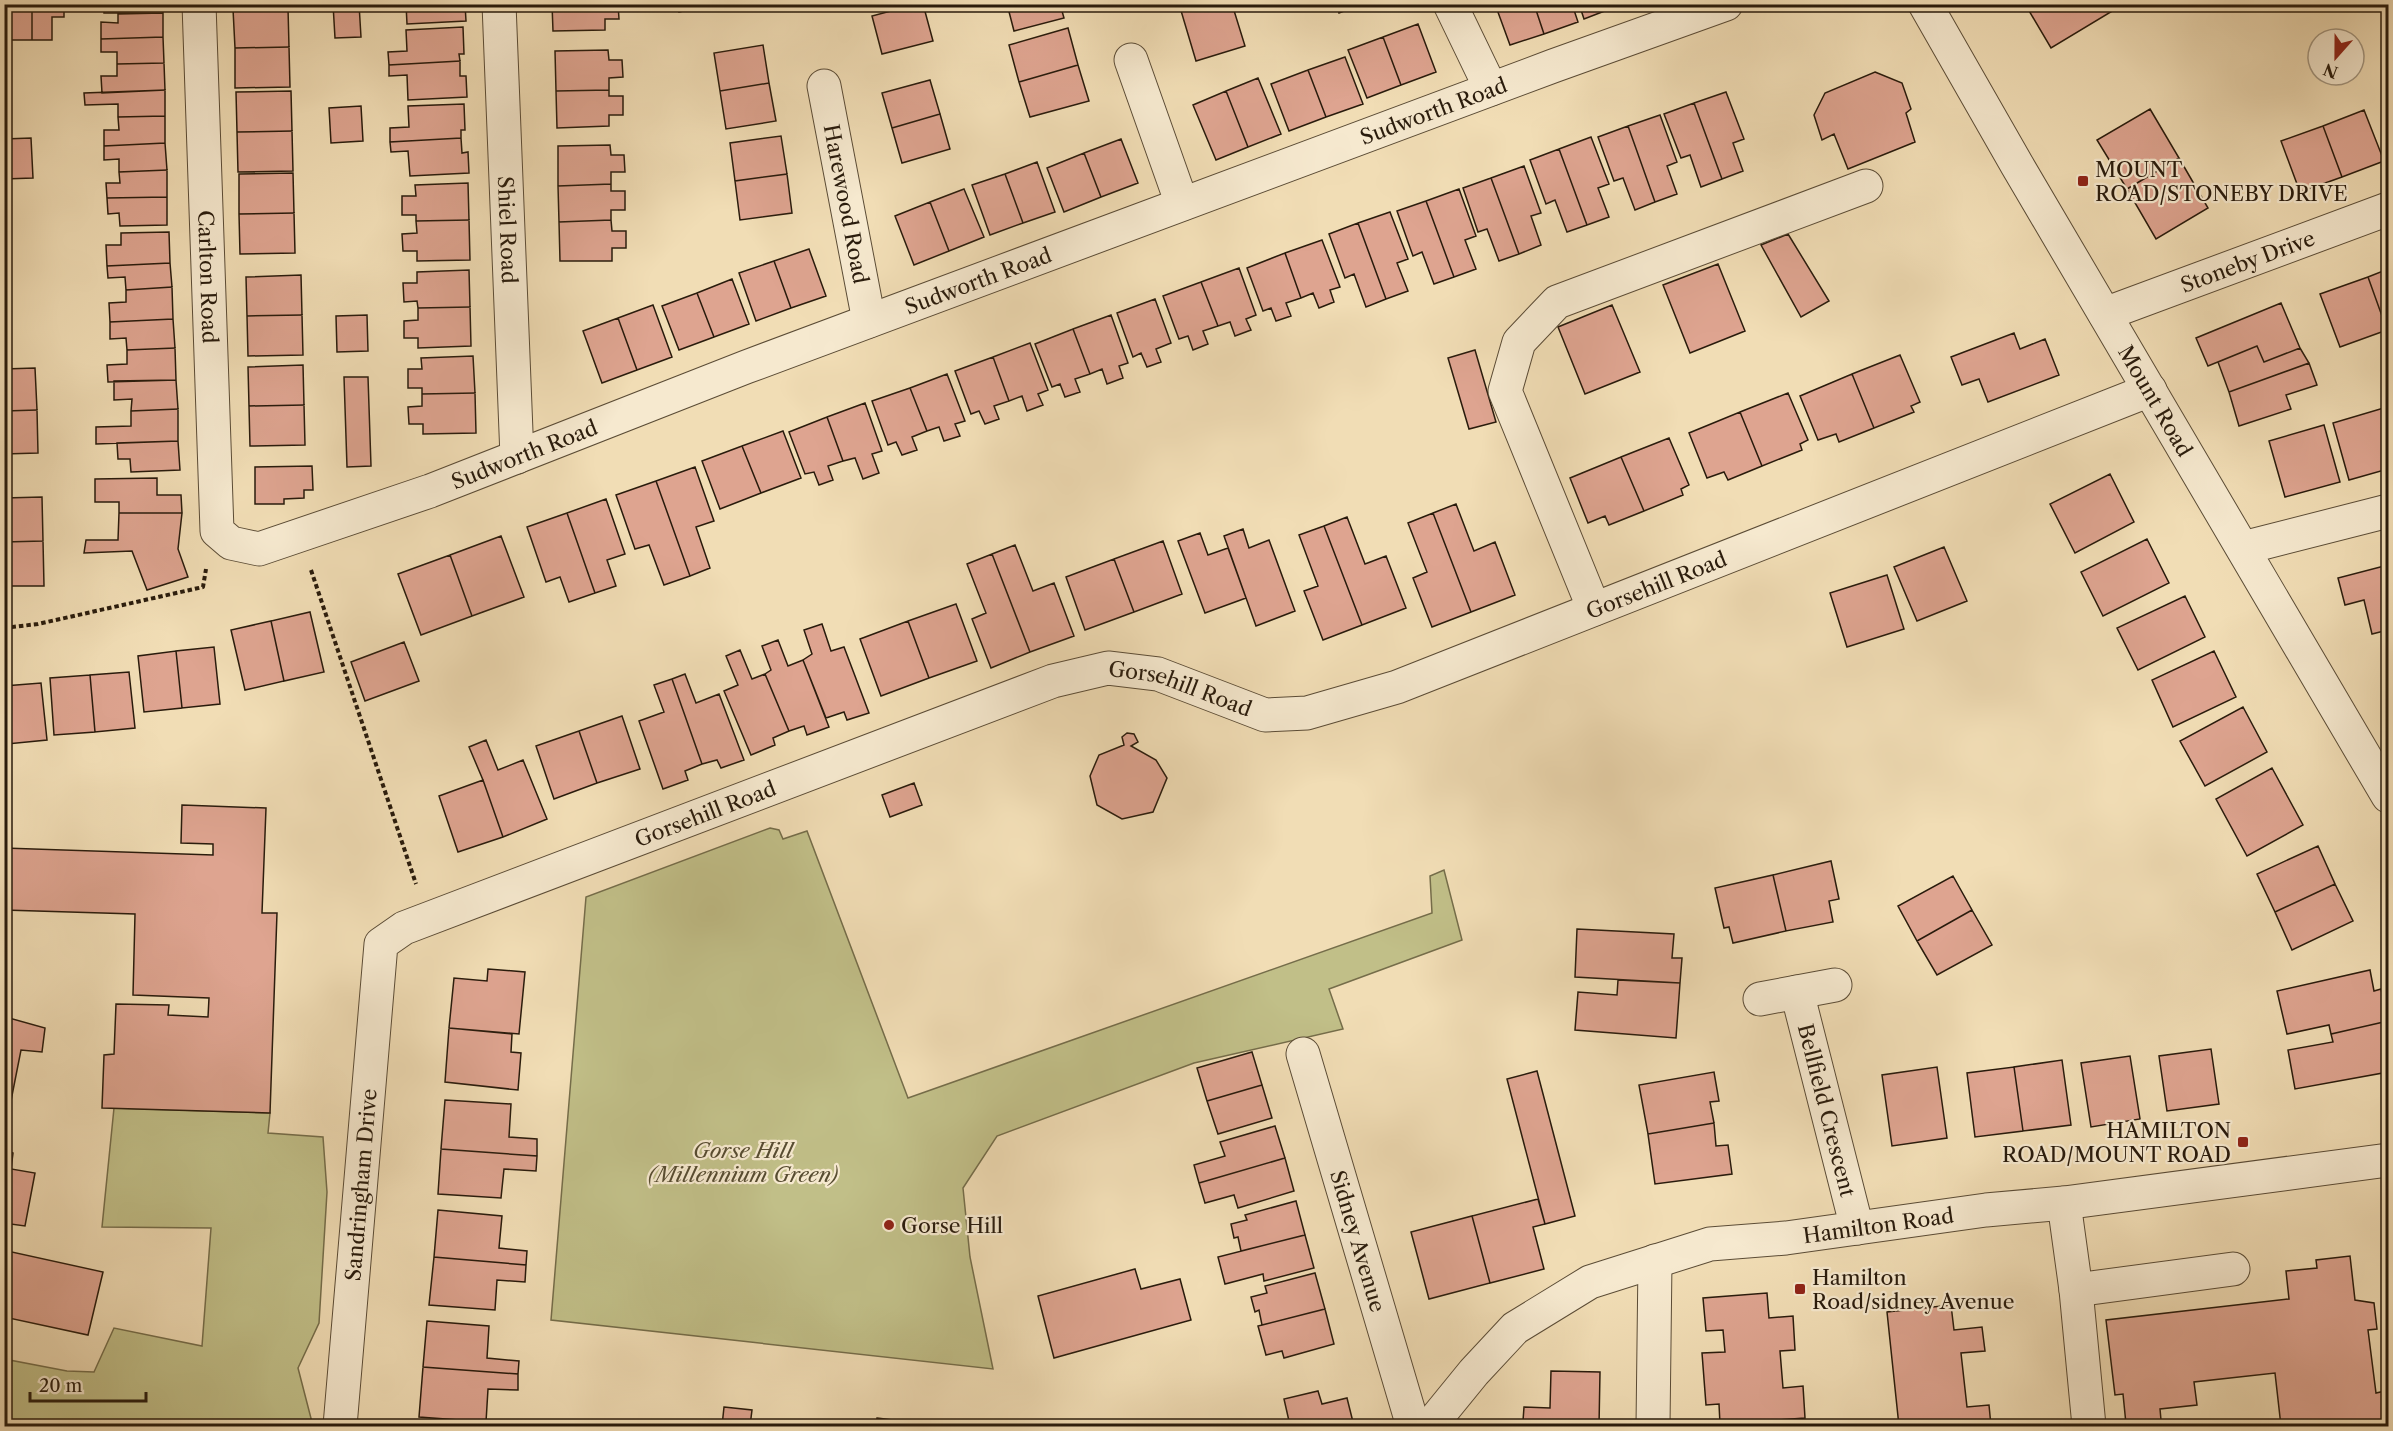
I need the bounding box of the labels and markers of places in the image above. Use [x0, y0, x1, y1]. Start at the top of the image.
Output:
place label: MOUNT ROAD/STONEBY DRIVE [2095, 157, 2348, 206]
marker: MOUNT ROAD/STONEBY DRIVE [2076, 174, 2090, 188]
place label: HAMILTON ROAD/MOUNT ROAD [2002, 1118, 2231, 1167]
marker: HAMILTON ROAD/MOUNT ROAD [2236, 1135, 2250, 1149]
place label: Gorse Hill [901, 1213, 1003, 1238]
marker: Gorse Hill [882, 1218, 896, 1232]
place label: Hamilton Road/sidney Avenue [1812, 1265, 2014, 1314]
marker: Hamilton Road/sidney Avenue [1793, 1282, 1807, 1296]

